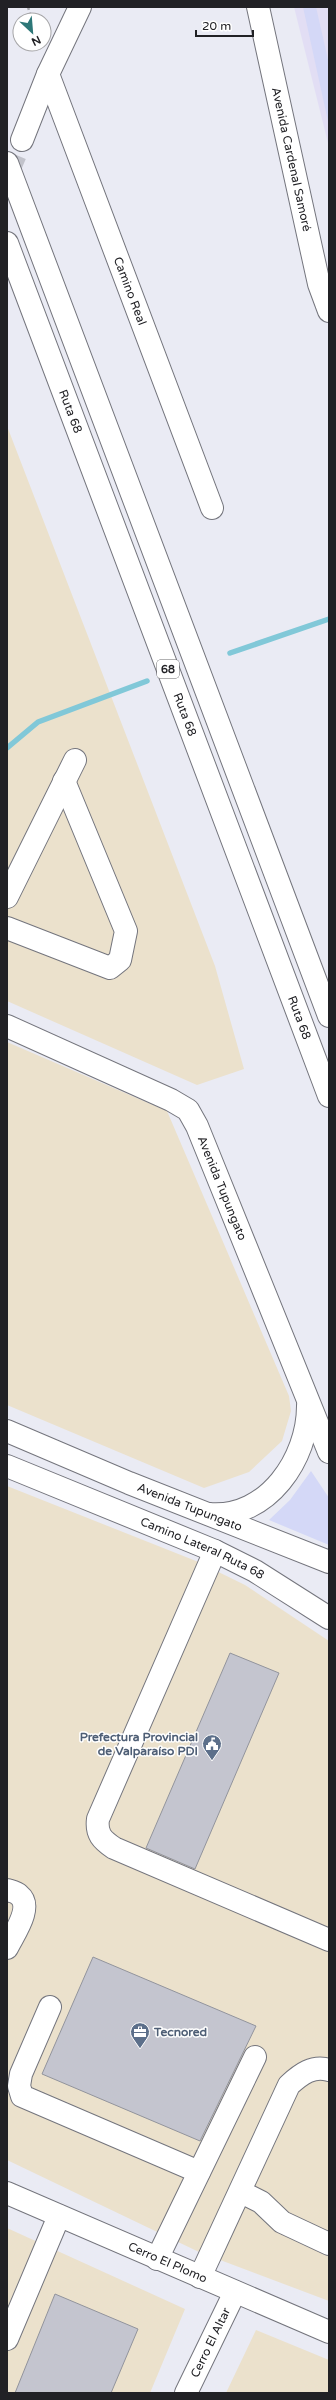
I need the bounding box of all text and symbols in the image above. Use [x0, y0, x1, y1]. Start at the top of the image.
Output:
north arrow [12, 12, 52, 52]
scale bar [196, 12, 253, 38]
text: 20 m [202, 19, 231, 33]
text: N [29, 33, 43, 48]
street label: Avenida Cardenal Samoré [269, 86, 314, 233]
street label: Camino Real [111, 255, 149, 327]
street label: Ruta 68 [56, 388, 85, 435]
road number: 68 [157, 660, 179, 678]
street label: Ruta 68 [170, 691, 200, 738]
street label: Ruta 68 [285, 994, 314, 1041]
street label: Avenida Tupungato [195, 1134, 250, 1242]
street label: Avenida Tupungato [135, 1480, 244, 1534]
street label: Camino Lateral Ruta 68 [138, 1514, 267, 1582]
place label: Prefectura Provincial de Valparaíso PDI [80, 1730, 198, 1759]
public building icon: Prefectura Provincial de Valparaíso PDI [201, 1733, 223, 1761]
office icon: Tecnored [129, 2021, 151, 2049]
place label: Tecnored [153, 2025, 207, 2039]
street label: Cerro El Plomo [126, 2239, 209, 2286]
street label: Cerro El Altar [188, 2305, 234, 2380]

